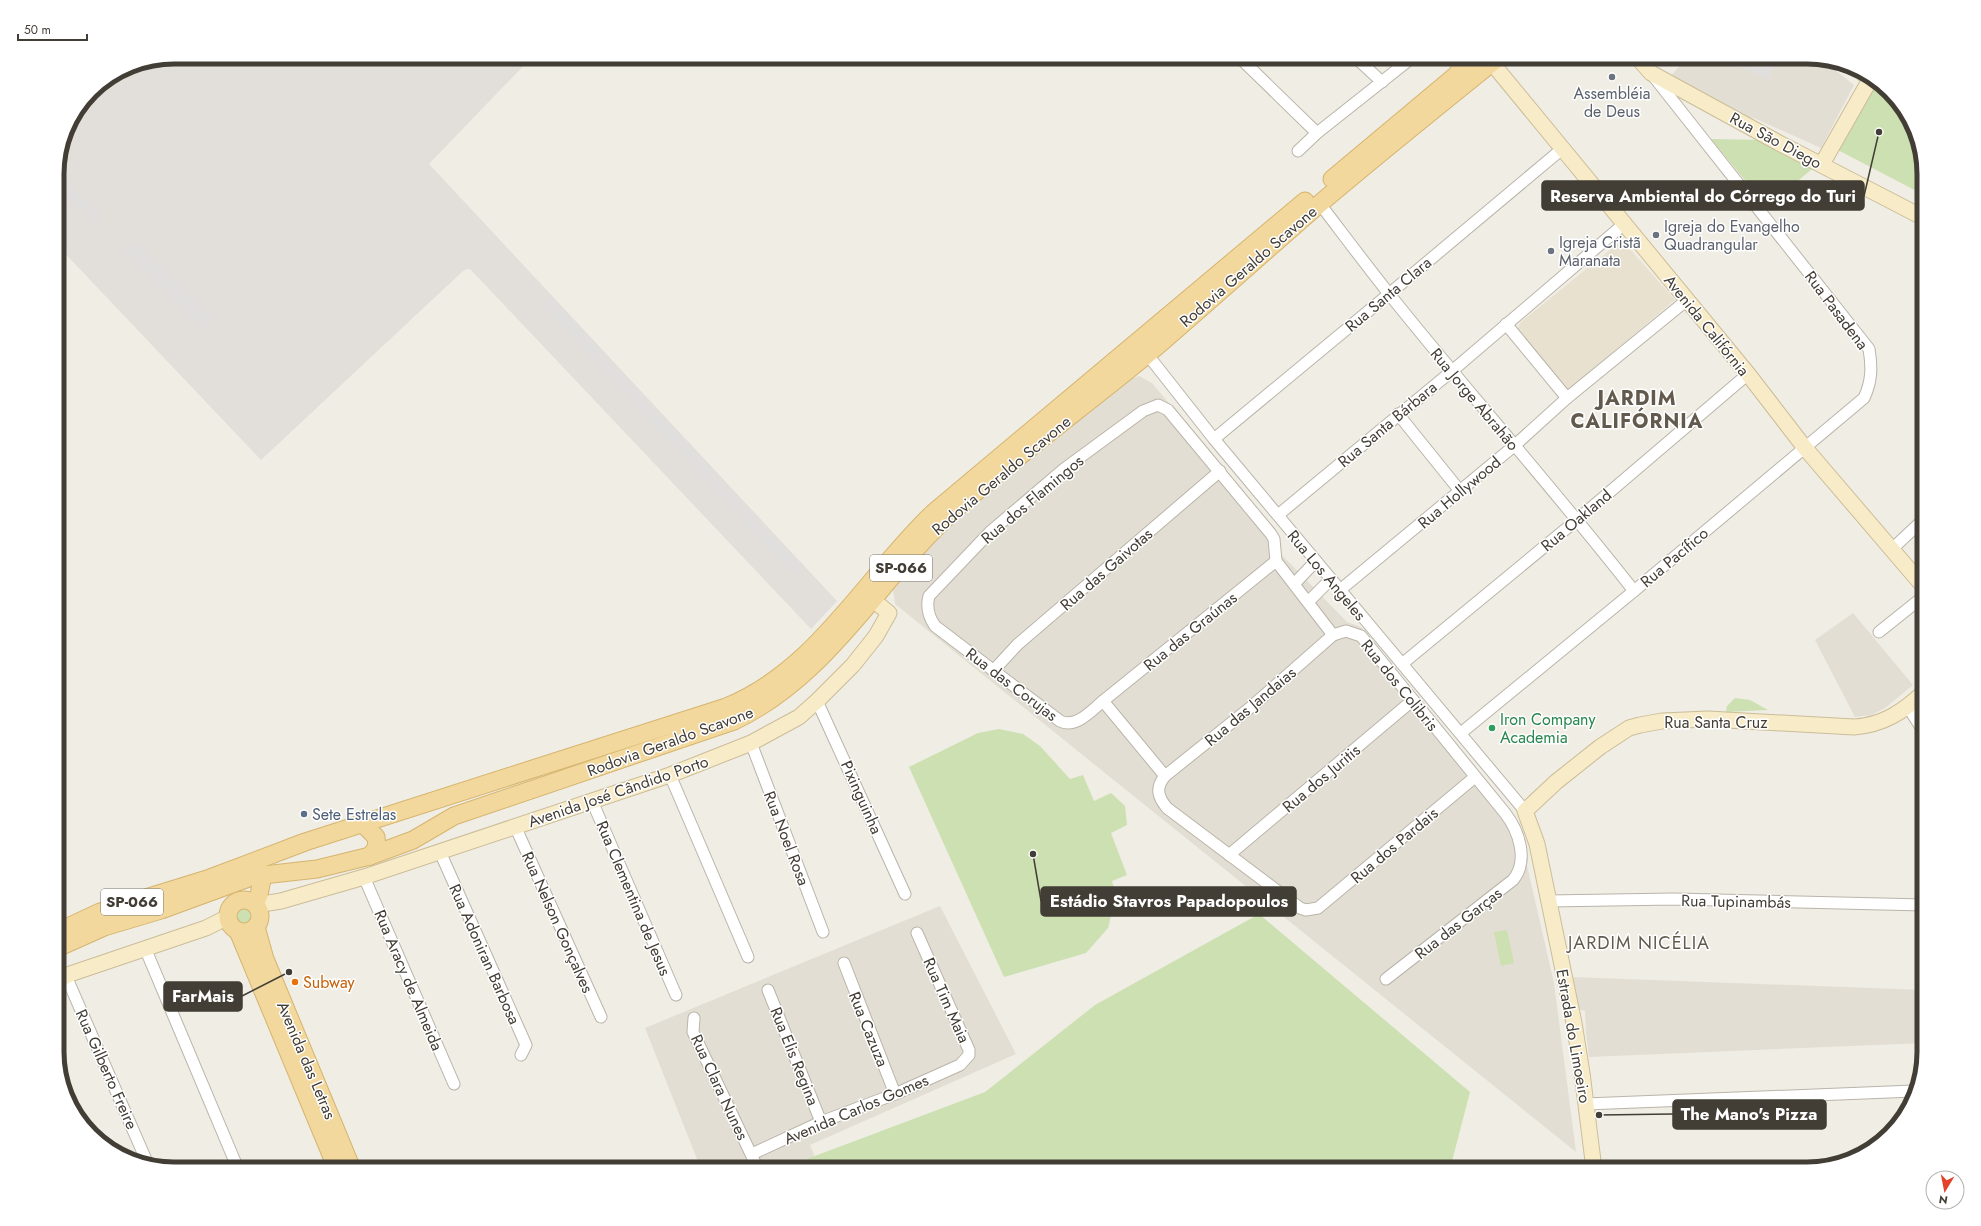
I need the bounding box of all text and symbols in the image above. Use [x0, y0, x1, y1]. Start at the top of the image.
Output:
scale bar [18, 16, 87, 42]
text: 50 m [24, 21, 51, 39]
marker: Assembléia de Deus [1607, 72, 1617, 82]
place label: Assembléia de Deus [1573, 82, 1651, 123]
street label: Rua São Diego [1726, 107, 1826, 174]
callout: Reserva Ambiental do Córrego do Turi [1542, 181, 1864, 210]
text: Reserva Ambiental do Córrego do Turi [1550, 184, 1856, 208]
street label: Rodovia Geraldo Scavone [1175, 200, 1322, 333]
place label: Igreja do Evangelho Quadrangular [1664, 215, 1800, 256]
marker: Igreja do Evangelho Quadrangular [1651, 230, 1661, 240]
place label: Igreja Cristã Maranata [1559, 231, 1641, 272]
marker: Igreja Cristã Maranata [1546, 246, 1556, 256]
street label: Rua Santa Clara [1340, 251, 1437, 337]
street label: Rua Pasadena [1799, 266, 1874, 355]
street label: Avenida Califórnia [1658, 270, 1755, 381]
street label: Rua Jorge Abrahão [1425, 343, 1525, 456]
street label: Rua Santa Bárbara [1333, 376, 1442, 473]
district label: JARDIM CALIFÓRNIA [1571, 384, 1703, 436]
street label: Rodovia Geraldo Scavone [927, 410, 1076, 541]
street label: Rua dos Flamingos [976, 450, 1089, 549]
street label: Rua Hollywood [1413, 451, 1506, 534]
street label: Rua Oakland [1536, 484, 1617, 557]
street label: Rua Pacífico [1635, 522, 1714, 593]
street label: Rua das Gaivotas [1055, 523, 1158, 616]
street label: Rua Los Angeles [1282, 525, 1371, 626]
road number: SP-066 [870, 555, 932, 581]
street label: Rua das Graúnas [1139, 586, 1242, 676]
street label: Rua dos Colibris [1356, 635, 1444, 736]
street label: Rua das Corujas [961, 642, 1062, 727]
street label: Rua das Jandaias [1200, 661, 1301, 752]
street label: Rodovia Geraldo Scavone [584, 701, 757, 782]
place label: Iron Company Academia [1500, 708, 1596, 749]
street label: Rua Santa Cruz [1664, 711, 1768, 734]
marker: Iron Company Academia [1487, 723, 1497, 733]
street label: Rua dos Juritis [1277, 739, 1365, 818]
street label: Avenida José Cândido Porto [525, 750, 712, 833]
street label: Pixinguinha [835, 757, 888, 838]
street label: Rua Noel Rosa [758, 788, 815, 889]
street label: Rua dos Pardais [1346, 802, 1443, 889]
place label: Sete Estrelas [312, 803, 396, 826]
marker: Sete Estrelas [299, 809, 309, 819]
street label: Rua Clementina de Jesus [590, 817, 677, 979]
street label: Rua Nelson Gonçalves [516, 848, 599, 997]
street label: Rua Adoniran Barbosa [443, 880, 526, 1028]
street label: Rua das Garças [1410, 882, 1507, 965]
callout: Estádio Stavros Papadopoulos [1041, 887, 1296, 916]
road number: SP-066 [101, 889, 163, 915]
text: Estádio Stavros Papadopoulos [1050, 889, 1289, 913]
street label: Rua Tupinambás [1681, 889, 1791, 914]
street label: Rua Aracy de Almeida [368, 906, 449, 1054]
district label: JARDIM NICÉLIA [1566, 930, 1710, 956]
street label: Rua Tim Maia [917, 954, 976, 1047]
street label: Estrada do Limoeiro [1550, 967, 1597, 1105]
place label: Subway [303, 971, 356, 994]
marker: Subway [290, 977, 300, 987]
callout: FarMais [164, 982, 242, 1011]
text: FarMais [172, 984, 234, 1008]
street label: Rua Cazuza [843, 988, 894, 1070]
street label: Avenida das Letras [271, 998, 342, 1123]
street label: Rua Elis Regina [764, 1004, 825, 1109]
street label: Rua Gilberto Freire [70, 1006, 143, 1133]
street label: Rua Clara Nunes [685, 1031, 754, 1144]
street label: Avenida Carlos Gomes [780, 1069, 932, 1150]
callout: The Mano's Pizza [1673, 1100, 1826, 1129]
text: The Mano's Pizza [1681, 1102, 1817, 1126]
north arrow [1925, 1170, 1965, 1210]
text: N [1938, 1191, 1949, 1208]

